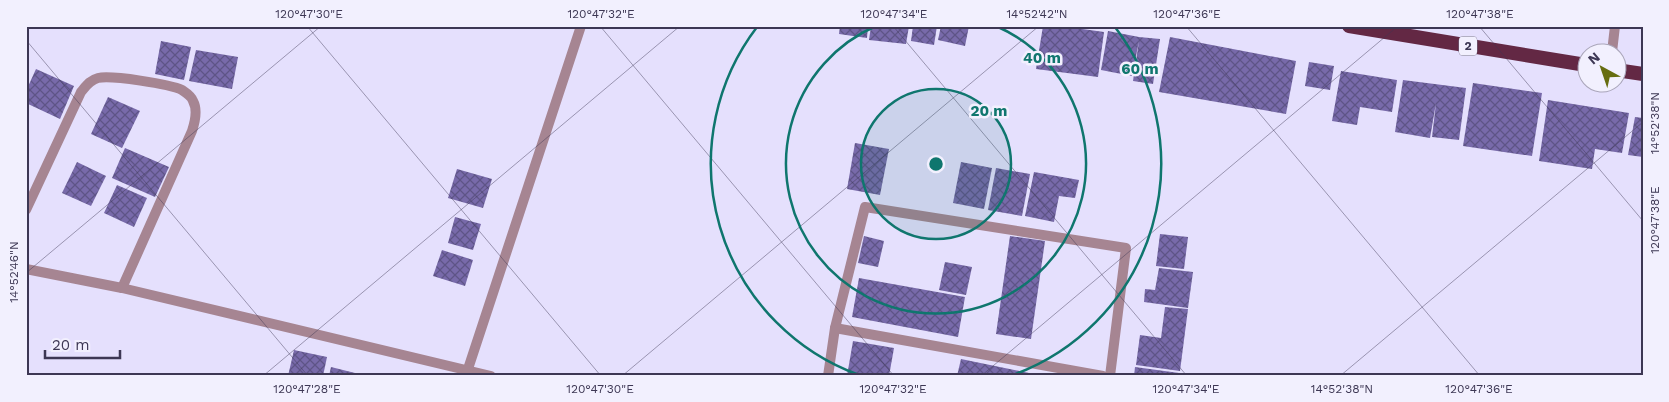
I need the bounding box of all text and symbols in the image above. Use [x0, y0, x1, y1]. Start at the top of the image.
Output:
text: 120°47'30"E [275, 7, 343, 21]
text: 120°47'32"E [567, 7, 635, 21]
text: 120°47'34"E [861, 7, 928, 21]
text: 14°52'42"N [1006, 7, 1068, 21]
text: 120°47'36"E [1153, 7, 1221, 21]
text: 120°47'38"E [1446, 7, 1514, 21]
road number: 2 [1459, 36, 1477, 56]
north arrow [1576, 42, 1626, 92]
text: 40 m [1023, 49, 1061, 67]
text: N [1585, 49, 1603, 68]
text: 60 m [1121, 60, 1159, 78]
text: 14°52'38"N [1648, 92, 1662, 154]
text: 20 m [970, 102, 1008, 120]
centre of rings [927, 155, 945, 173]
text: 120°47'38"E [1648, 186, 1662, 254]
text: 14°52'46"N [7, 241, 21, 303]
scale bar [45, 327, 120, 359]
text: 20 m [52, 336, 90, 354]
text: 120°47'28"E [273, 382, 341, 396]
text: 120°47'30"E [566, 382, 634, 396]
text: 120°47'32"E [859, 382, 927, 396]
text: 120°47'34"E [1153, 382, 1220, 396]
text: 14°52'38"N [1311, 382, 1373, 396]
text: 120°47'36"E [1445, 382, 1513, 396]

